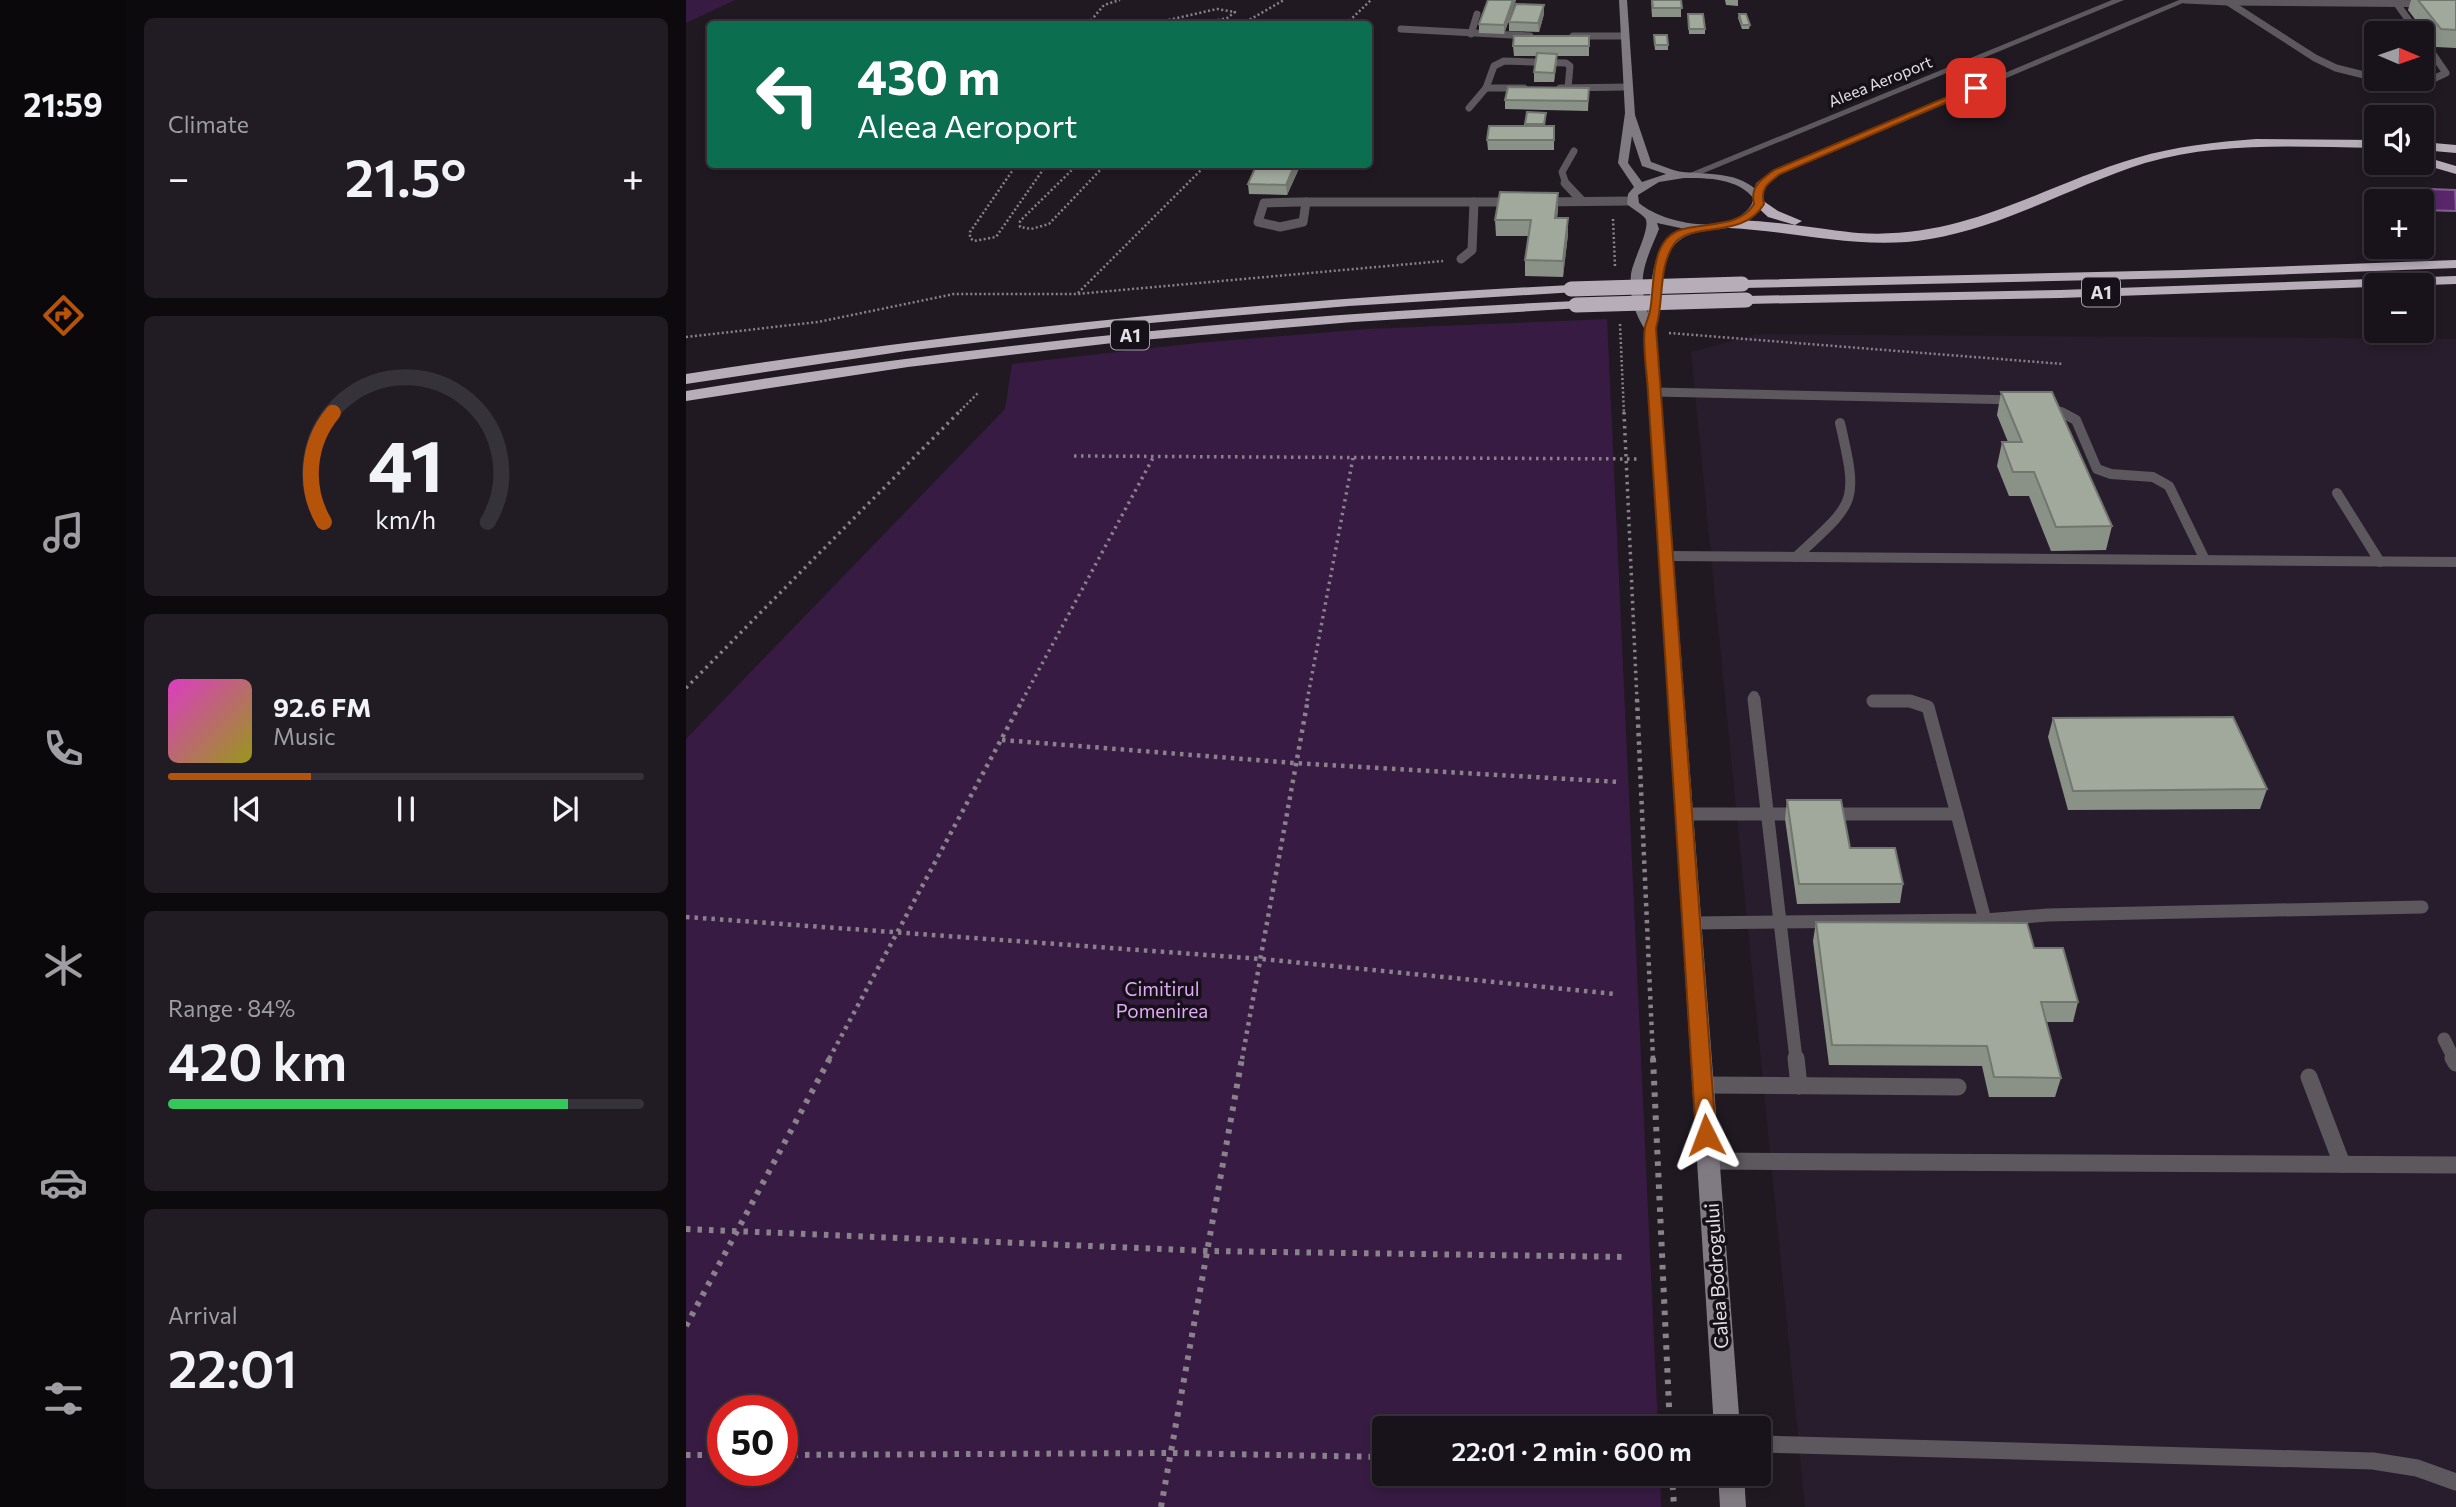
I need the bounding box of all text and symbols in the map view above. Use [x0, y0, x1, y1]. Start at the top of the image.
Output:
north arrow [2364, 21, 2434, 91]
map controls [2364, 21, 2434, 343]
text: 430 m [857, 45, 1000, 105]
icon: left [742, 49, 833, 140]
street label: Aleea Aeroport [1825, 51, 1935, 110]
pin [1946, 58, 2006, 118]
icon: arrive [1957, 69, 1995, 107]
text: 21:59 [23, 84, 103, 124]
text: Aleea Aeroport [857, 105, 1077, 145]
button: sound [2364, 105, 2434, 175]
text: Climate [168, 110, 249, 138]
text: 21.5° [345, 144, 466, 208]
text: − [168, 153, 190, 200]
text: + [622, 153, 644, 200]
button: + [2364, 189, 2434, 259]
button: − [2364, 273, 2434, 343]
road number: A1 [2082, 278, 2120, 306]
icon: directions [39, 291, 88, 340]
road number: A1 [1111, 320, 1149, 349]
text: 41 [368, 418, 444, 507]
text: km/h [376, 503, 436, 533]
icon: music [39, 508, 88, 557]
text: 92.6 FM [273, 691, 371, 722]
text: Music [273, 722, 336, 750]
icon: phone [39, 724, 88, 773]
icon: previous [228, 790, 266, 828]
icon: pause [387, 790, 425, 828]
icon: next [546, 790, 584, 828]
icon: climate [39, 941, 88, 990]
park label: Cimitirul Pomenirea [1116, 977, 1208, 1022]
text: Range · 84% [168, 994, 295, 1022]
text: 420 km [168, 1028, 347, 1092]
position arrow [1669, 1098, 1743, 1172]
icon: car [39, 1158, 88, 1207]
street label: Calea Bodrogului [1699, 1202, 1733, 1350]
text: Arrival [168, 1301, 238, 1329]
text: 22:01 [168, 1335, 297, 1399]
icon: filters [39, 1374, 88, 1423]
speed limit sign: 50 [707, 1395, 798, 1486]
text: 22:01 · 2 min · 600 m [1451, 1435, 1692, 1466]

